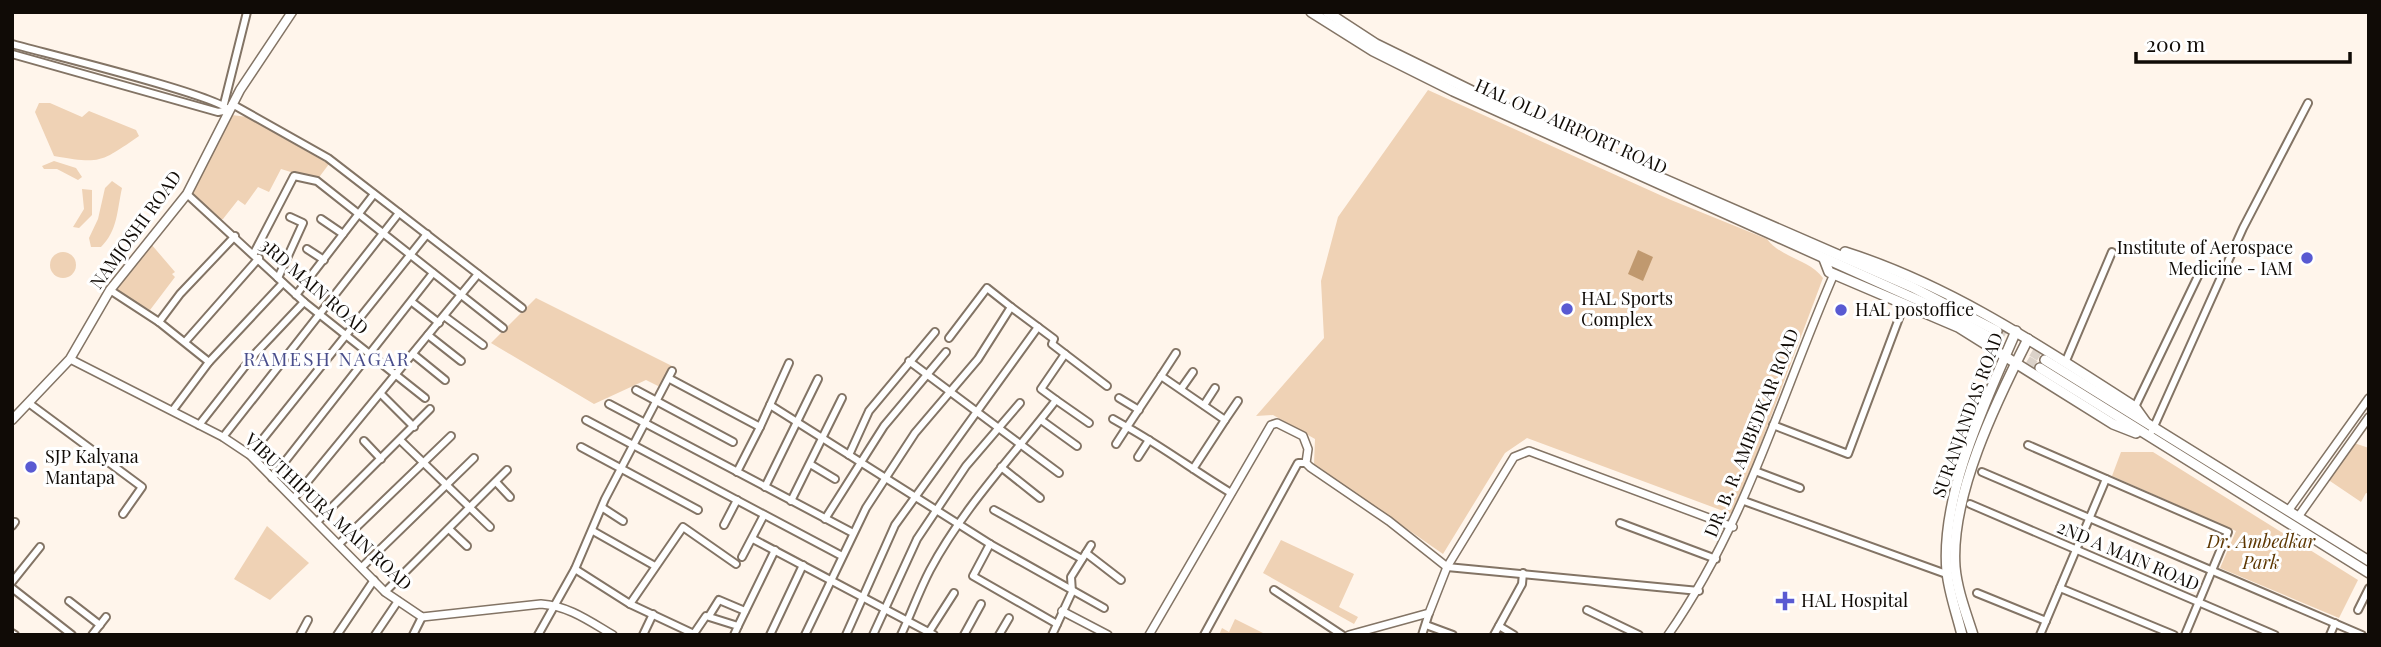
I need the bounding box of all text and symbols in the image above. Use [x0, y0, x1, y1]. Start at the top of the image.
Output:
scale bar [2136, 21, 2350, 65]
text: 200 m [2146, 29, 2205, 57]
street label: HAL OLD AIRPORT ROAD [1471, 73, 1671, 179]
street label: NAMJOSHI ROAD [84, 165, 186, 293]
street label: 3RD MAIN ROAD [255, 233, 374, 340]
place label: Institute of Aerospace Medicine - IAM [2117, 235, 2293, 280]
marker: Institute of Aerospace Medicine - IAM [2299, 250, 2315, 266]
place label: HAL Sports Complex [1581, 286, 1673, 331]
place label: HAL postoffice [1855, 297, 1974, 321]
marker: HAL Sports Complex [1559, 301, 1575, 317]
marker: HAL postoffice [1833, 302, 1849, 318]
street label: DR. B. R. AMBEDKAR ROAD [1698, 325, 1804, 540]
street label: SURANJANDAS ROAD [1926, 329, 2008, 500]
district label: RAMESH NAGAR [243, 345, 411, 371]
street label: VIBUTHIPURA MAIN ROAD [239, 427, 418, 595]
place label: SJP Kalyana Mantapa [45, 444, 139, 489]
marker: SJP Kalyana Mantapa [23, 459, 39, 475]
street label: 2ND A MAIN ROAD [2053, 514, 2203, 596]
park label: Dr. Ambedkar Park [2206, 529, 2317, 574]
place label: HAL Hospital [1801, 588, 1908, 612]
marker: HAL Hospital [1775, 591, 1795, 611]

